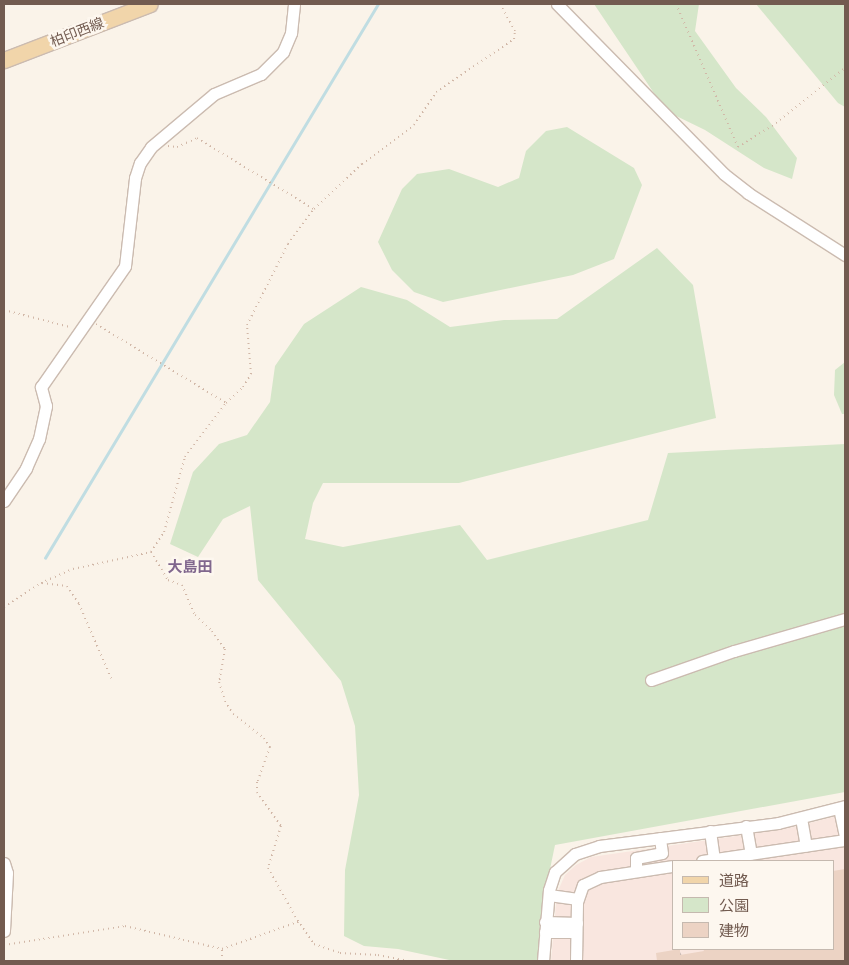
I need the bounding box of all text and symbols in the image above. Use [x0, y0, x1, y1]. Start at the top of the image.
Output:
street label: 柏印西線 [48, 14, 106, 50]
district label: 大島田 [168, 558, 212, 576]
legend [672, 860, 834, 950]
text: 道路 [719, 872, 749, 889]
text: 公園 [719, 897, 749, 914]
text: 建物 [719, 922, 749, 939]

